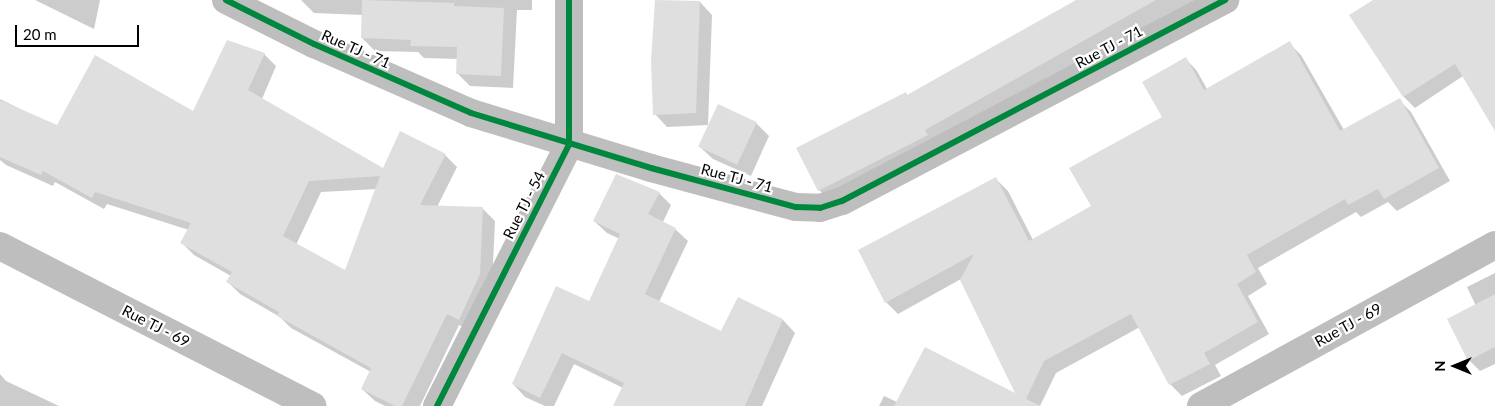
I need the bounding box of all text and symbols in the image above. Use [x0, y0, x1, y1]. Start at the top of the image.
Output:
scale bar [18, 15, 141, 47]
street label: Rue TJ - 71 [1072, 22, 1146, 72]
text: 20 m [23, 25, 57, 43]
street label: Rue TJ - 71 [319, 26, 393, 72]
street label: Rue TJ - 71 [699, 160, 775, 196]
street label: Rue TJ - 54 [499, 168, 549, 242]
street label: Rue TJ - 69 [1311, 299, 1385, 351]
street label: Rue TJ - 69 [119, 301, 193, 351]
north arrow [1430, 341, 1480, 391]
text: N [1431, 361, 1448, 371]

